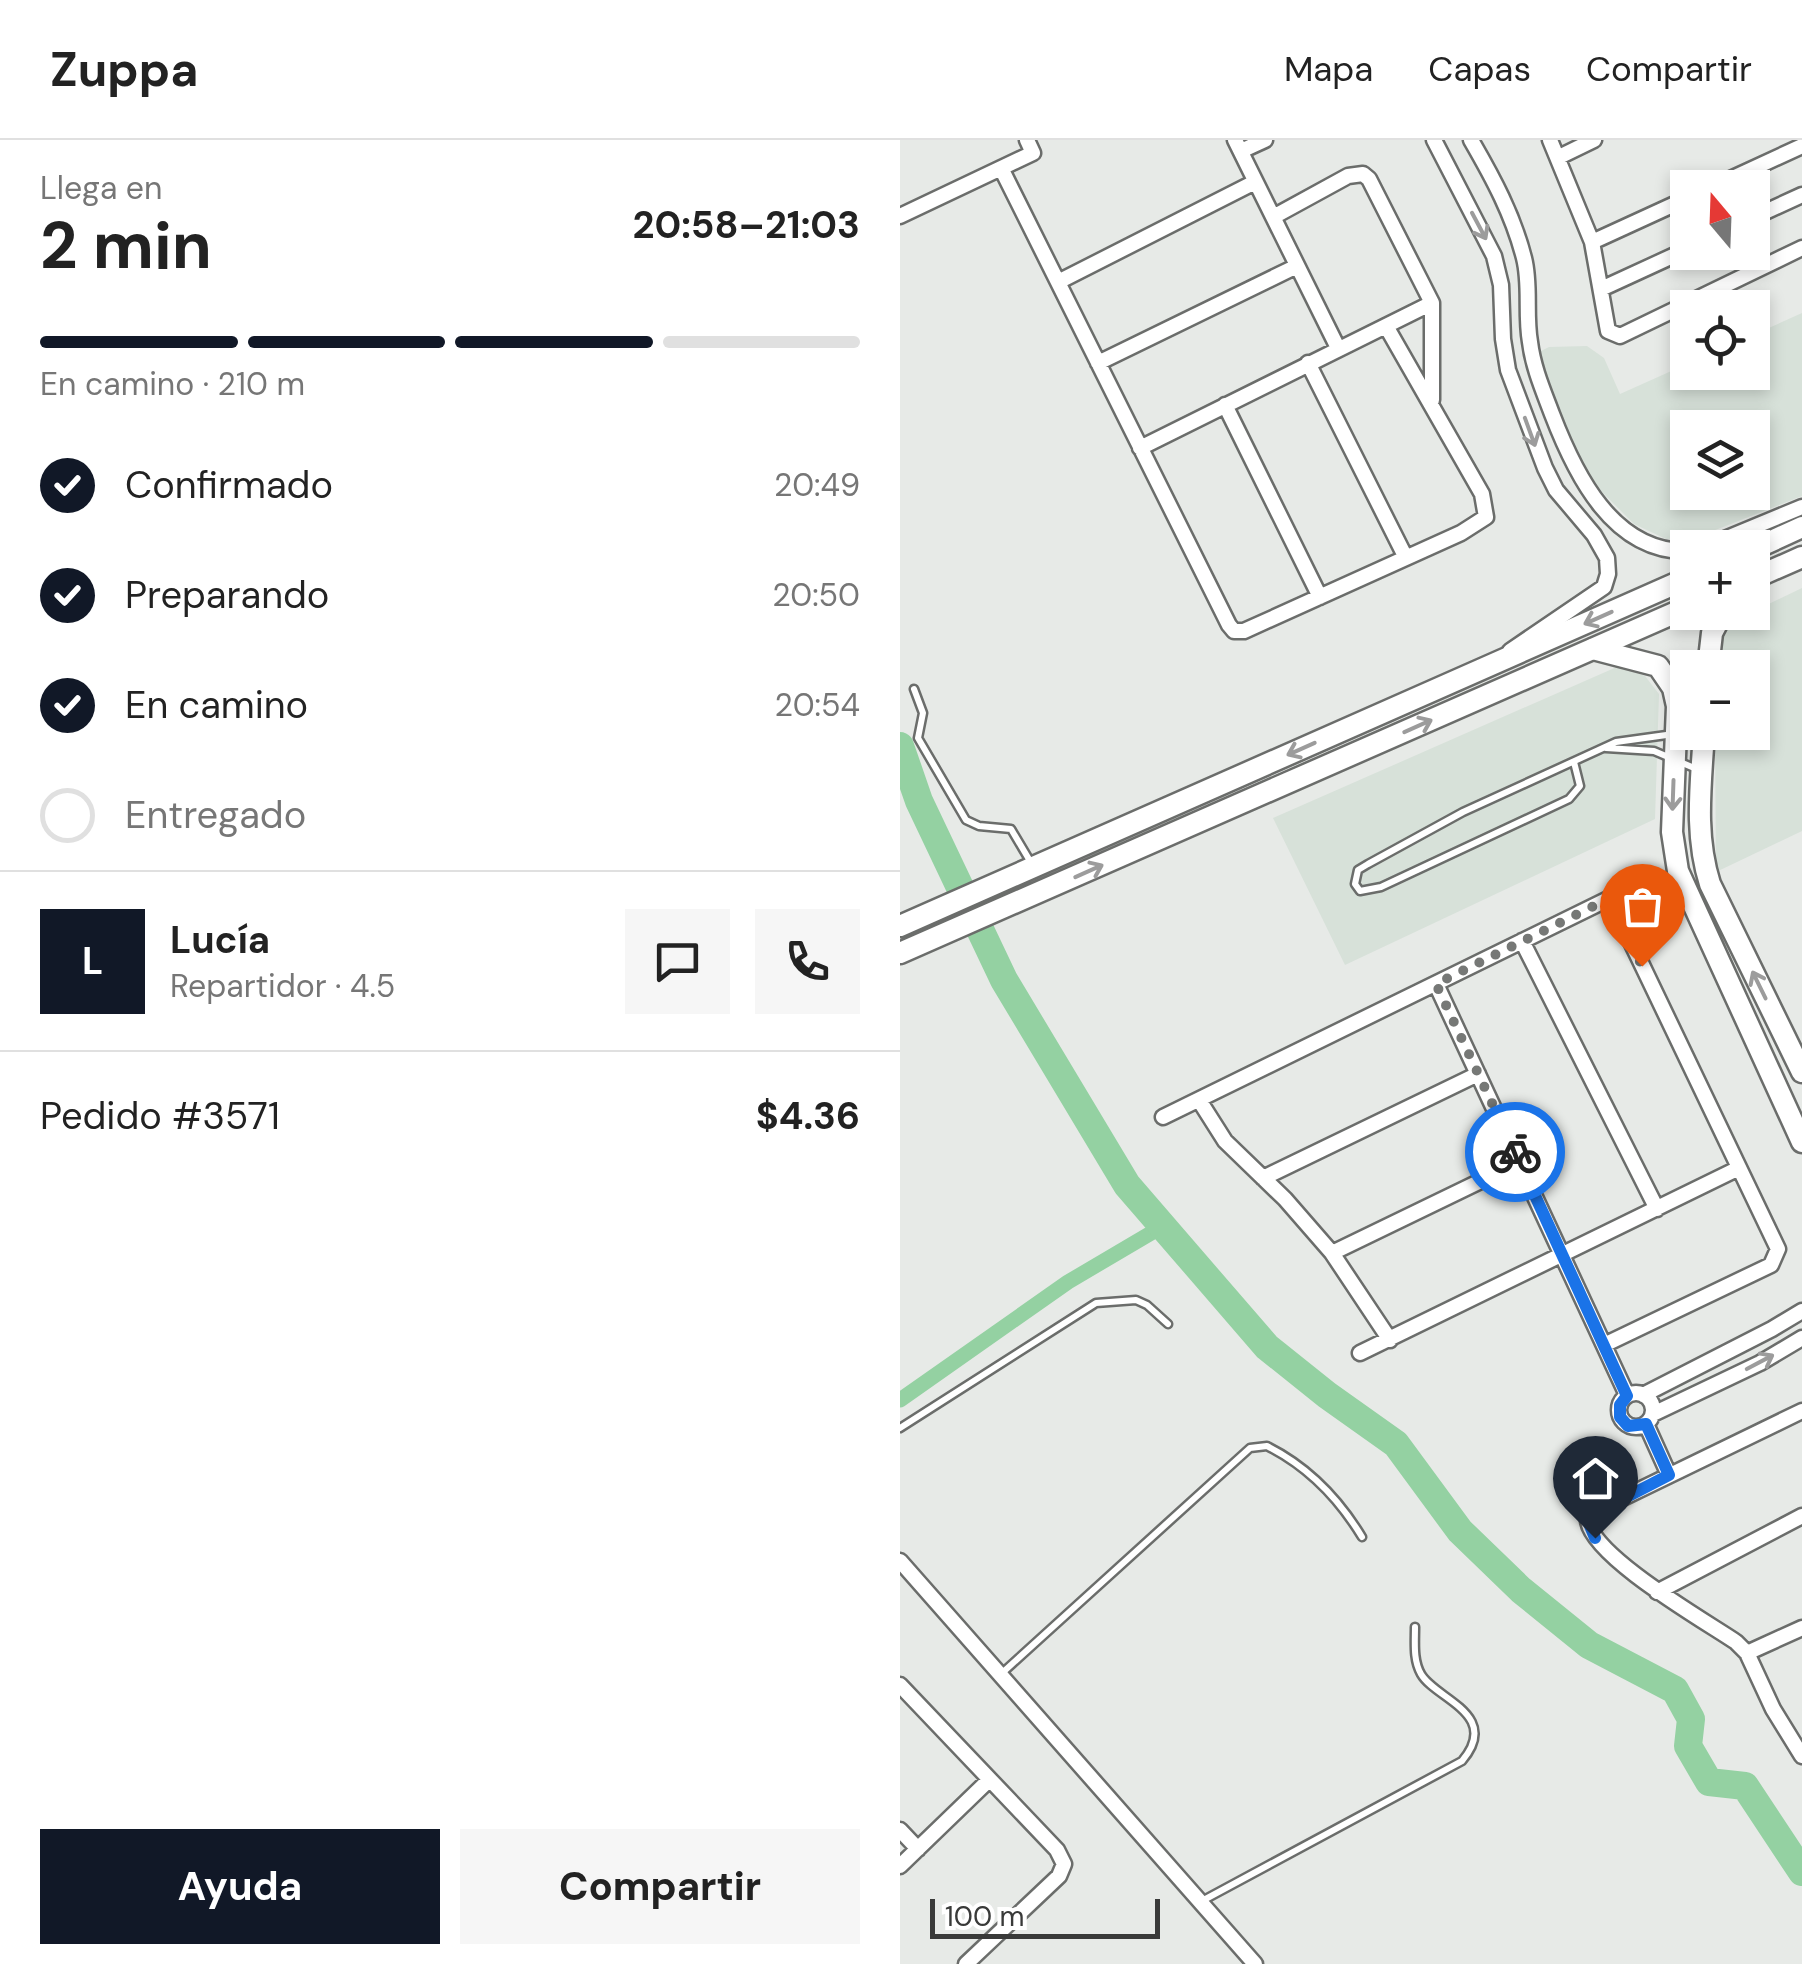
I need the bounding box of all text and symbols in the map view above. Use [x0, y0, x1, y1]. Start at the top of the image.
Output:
text: Zuppa [50, 38, 198, 101]
text: Mapa [1284, 46, 1373, 92]
text: Capas [1428, 46, 1531, 92]
text: Compartir [1586, 46, 1752, 92]
text: Llega en [40, 167, 162, 209]
north arrow [1670, 170, 1770, 270]
map controls [1670, 170, 1770, 750]
text: 20:58–21:03 [633, 200, 860, 250]
text: 2 min [40, 204, 212, 288]
one-way arrow [1470, 211, 1489, 241]
button: locate [1670, 290, 1770, 390]
text: En camino · 210 m [40, 363, 305, 405]
button: layers [1670, 410, 1770, 510]
one-way arrow [1522, 416, 1540, 447]
icon: check [40, 458, 95, 513]
text: Confirmado [125, 460, 333, 510]
text: 20:49 [774, 464, 860, 506]
button: + [1670, 530, 1770, 630]
icon: check [40, 568, 95, 623]
text: Preparando [125, 570, 329, 620]
text: 20:50 [772, 574, 860, 616]
one-way arrow [1583, 610, 1614, 628]
button: − [1670, 650, 1770, 750]
icon: check [40, 678, 95, 733]
text: En camino [125, 680, 308, 730]
text: 20:54 [775, 684, 860, 726]
one-way arrow [1402, 716, 1433, 734]
one-way arrow [1286, 741, 1317, 759]
one-way arrow [1664, 778, 1683, 810]
text: Entregado [125, 790, 306, 840]
one-way arrow [1073, 861, 1103, 880]
pin [1600, 864, 1685, 967]
icon: bag [1615, 879, 1670, 934]
button: chat [625, 909, 730, 1014]
button: phone [755, 909, 860, 1014]
text: Lucía [170, 915, 270, 965]
text: L [82, 936, 103, 986]
text: Repartidor · 4.5 [170, 965, 395, 1007]
one-way arrow [1749, 971, 1768, 1000]
text: Pedido #3571 [40, 1091, 280, 1141]
text: $4.36 [756, 1091, 860, 1141]
courier [1465, 1102, 1565, 1202]
icon: bike [1488, 1125, 1543, 1180]
one-way arrow [1744, 1352, 1774, 1371]
pin [1553, 1436, 1638, 1539]
icon: home [1568, 1451, 1623, 1506]
button: Ayuda [40, 1829, 440, 1944]
button: Compartir [460, 1829, 860, 1944]
scale bar [930, 1894, 1160, 1938]
text: 100 m [945, 1898, 1024, 1935]

